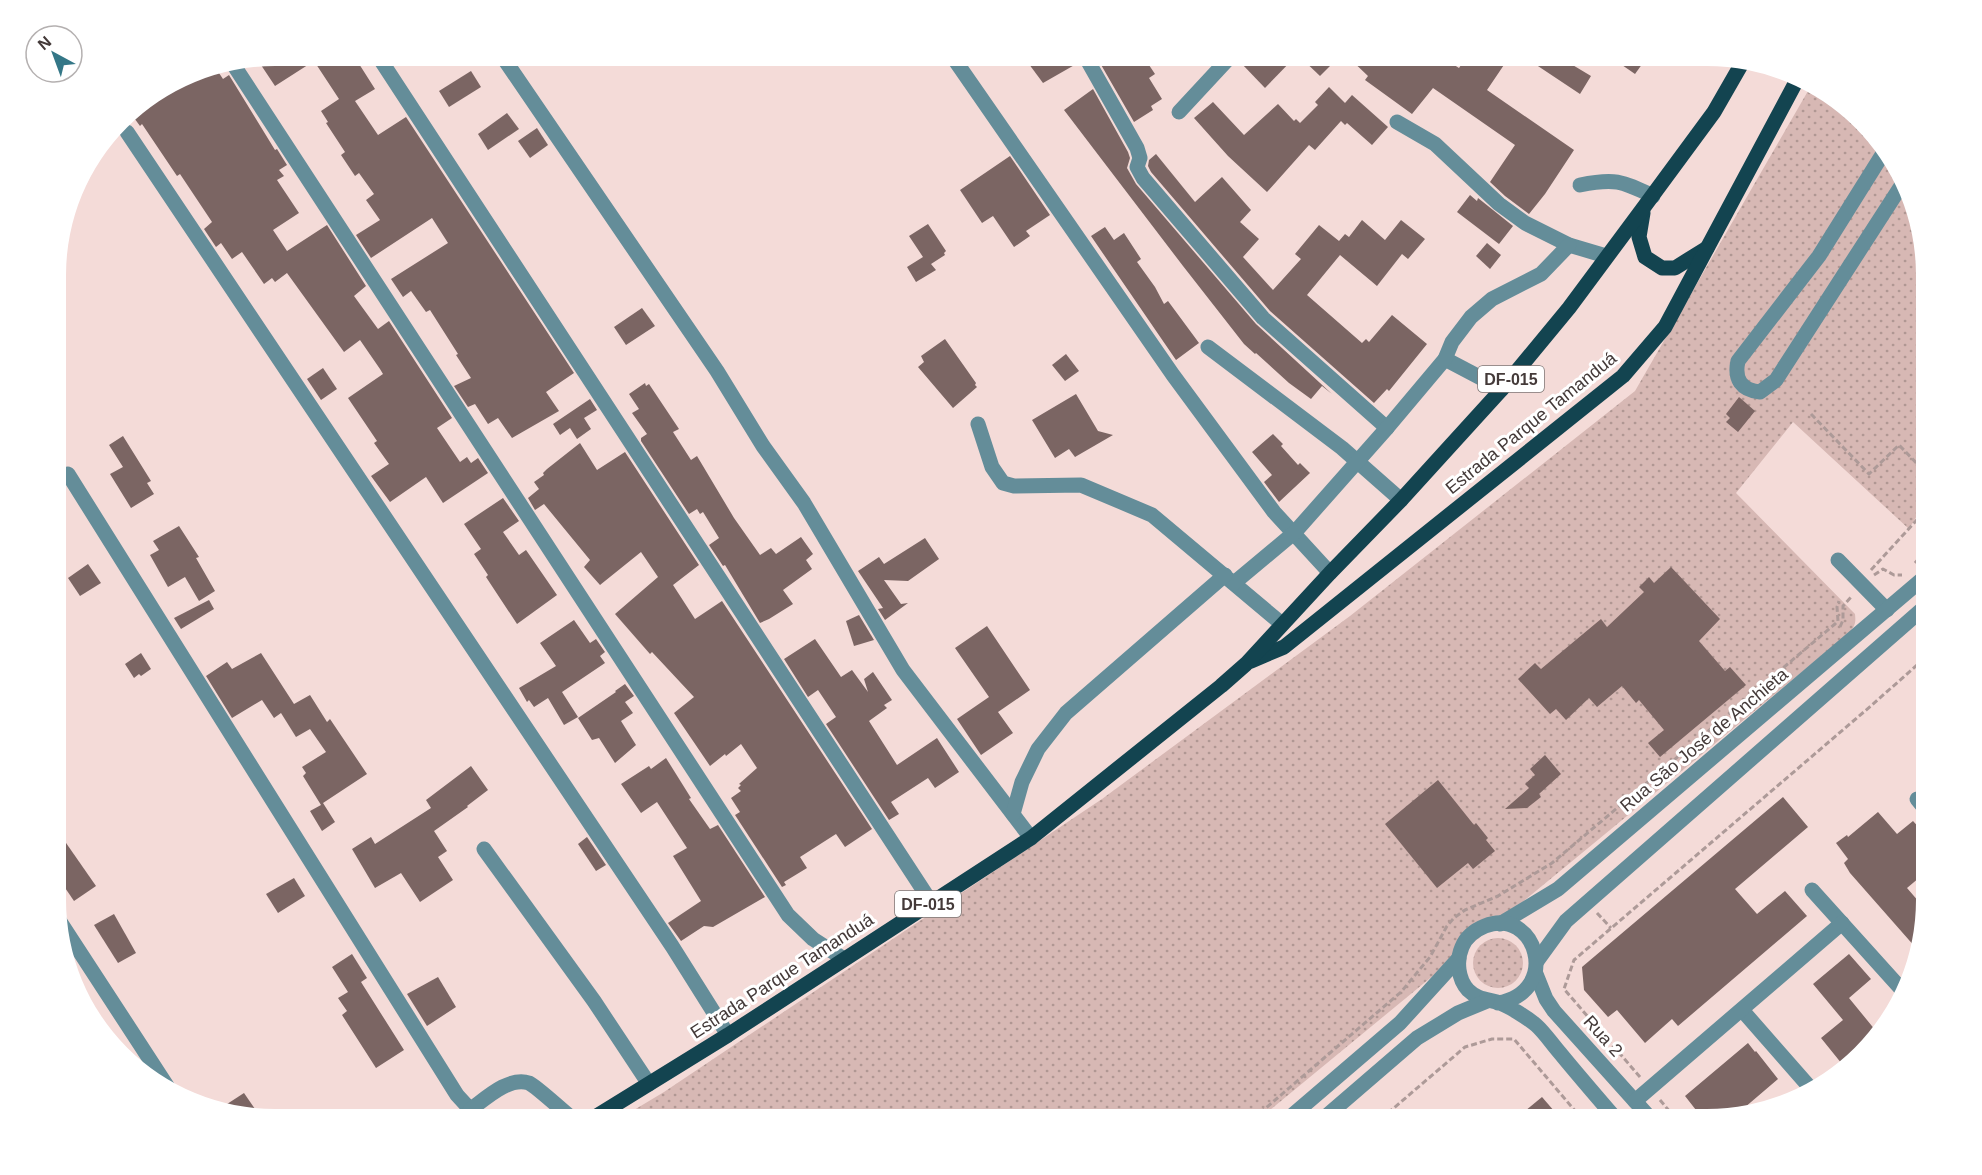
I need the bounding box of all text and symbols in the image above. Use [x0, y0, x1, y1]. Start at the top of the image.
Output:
north arrow [24, 24, 84, 84]
text: N [35, 33, 54, 53]
street label: Estrada Parque Tamanduá [1442, 347, 1621, 498]
road number: DF-015 [1478, 366, 1544, 392]
street label: Rua São José de Anchieta [1616, 664, 1792, 816]
road number: DF-015 [895, 891, 961, 917]
street label: Estrada Parque Tamanduá [687, 909, 878, 1043]
street label: Rua 2 [1579, 1011, 1627, 1061]

